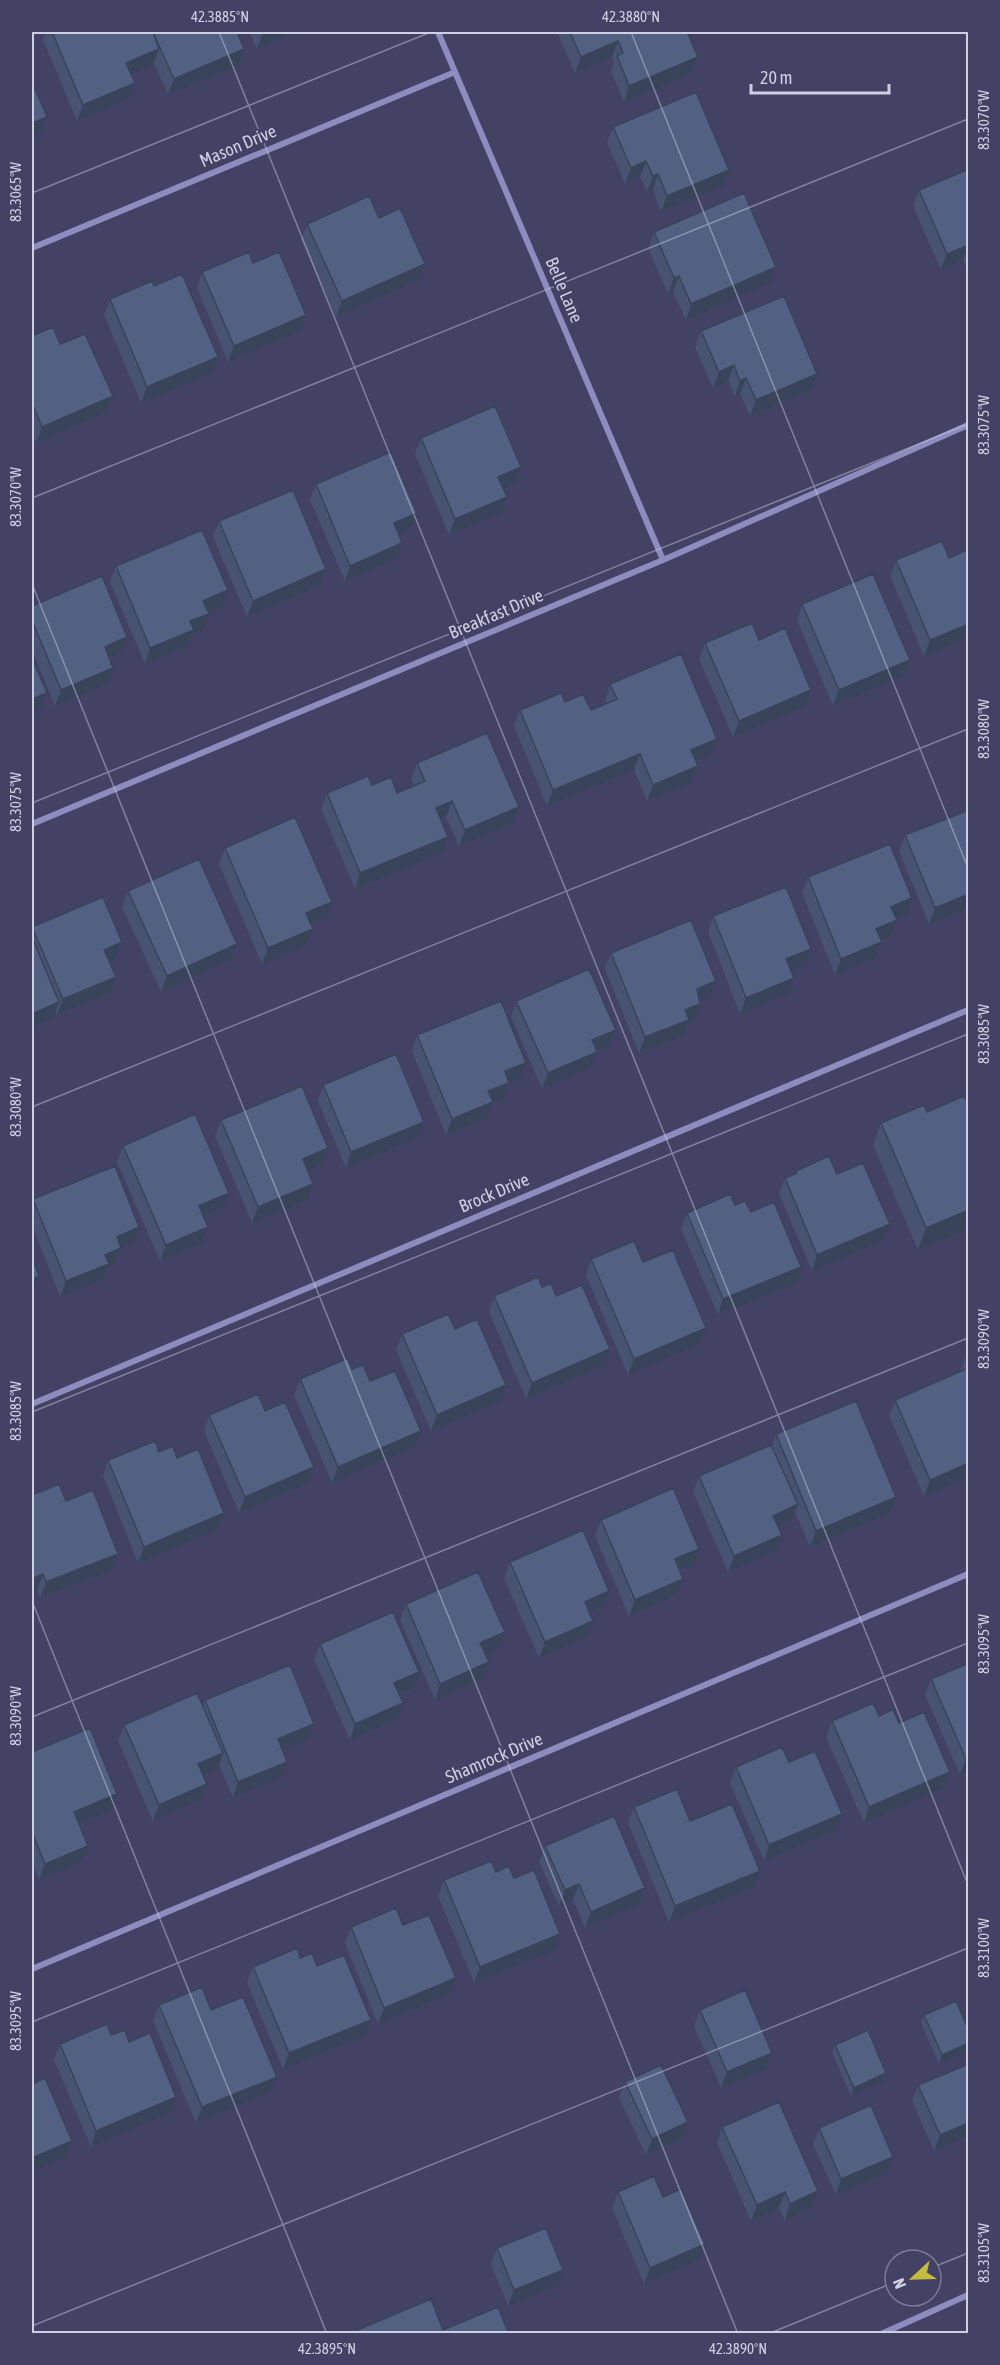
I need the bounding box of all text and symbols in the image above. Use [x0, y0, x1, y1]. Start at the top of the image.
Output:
text: 42.3885°N [191, 8, 249, 25]
text: 42.3880°N [602, 8, 660, 25]
scale bar [751, 57, 889, 95]
text: 20 m [760, 67, 792, 88]
text: 83.3070°W [975, 90, 992, 150]
street label: Mason Drive [196, 120, 279, 171]
text: 83.3065°W [7, 162, 24, 222]
street label: Belle Lane [541, 254, 588, 326]
text: 83.3075°W [975, 395, 992, 455]
text: 83.3070°W [7, 467, 24, 527]
street label: Breakfast Drive [445, 584, 546, 643]
text: 83.3080°W [975, 699, 992, 759]
text: 83.3075°W [7, 772, 24, 832]
text: 83.3085°W [975, 1004, 992, 1064]
text: 83.3080°W [7, 1077, 24, 1137]
street label: Brock Drive [456, 1168, 532, 1217]
text: 83.3090°W [975, 1309, 992, 1369]
text: 83.3085°W [7, 1381, 24, 1441]
text: 83.3095°W [975, 1614, 992, 1674]
text: 83.3090°W [7, 1686, 24, 1746]
street label: Shamrock Drive [442, 1728, 545, 1787]
text: 83.3100°W [975, 1918, 992, 1978]
text: 83.3095°W [7, 1991, 24, 2051]
text: 83.3105°W [975, 2223, 992, 2283]
north arrow [883, 2248, 943, 2308]
text: N [889, 2276, 909, 2291]
text: 42.3895°N [298, 2340, 356, 2357]
text: 42.3890°N [709, 2340, 767, 2357]

